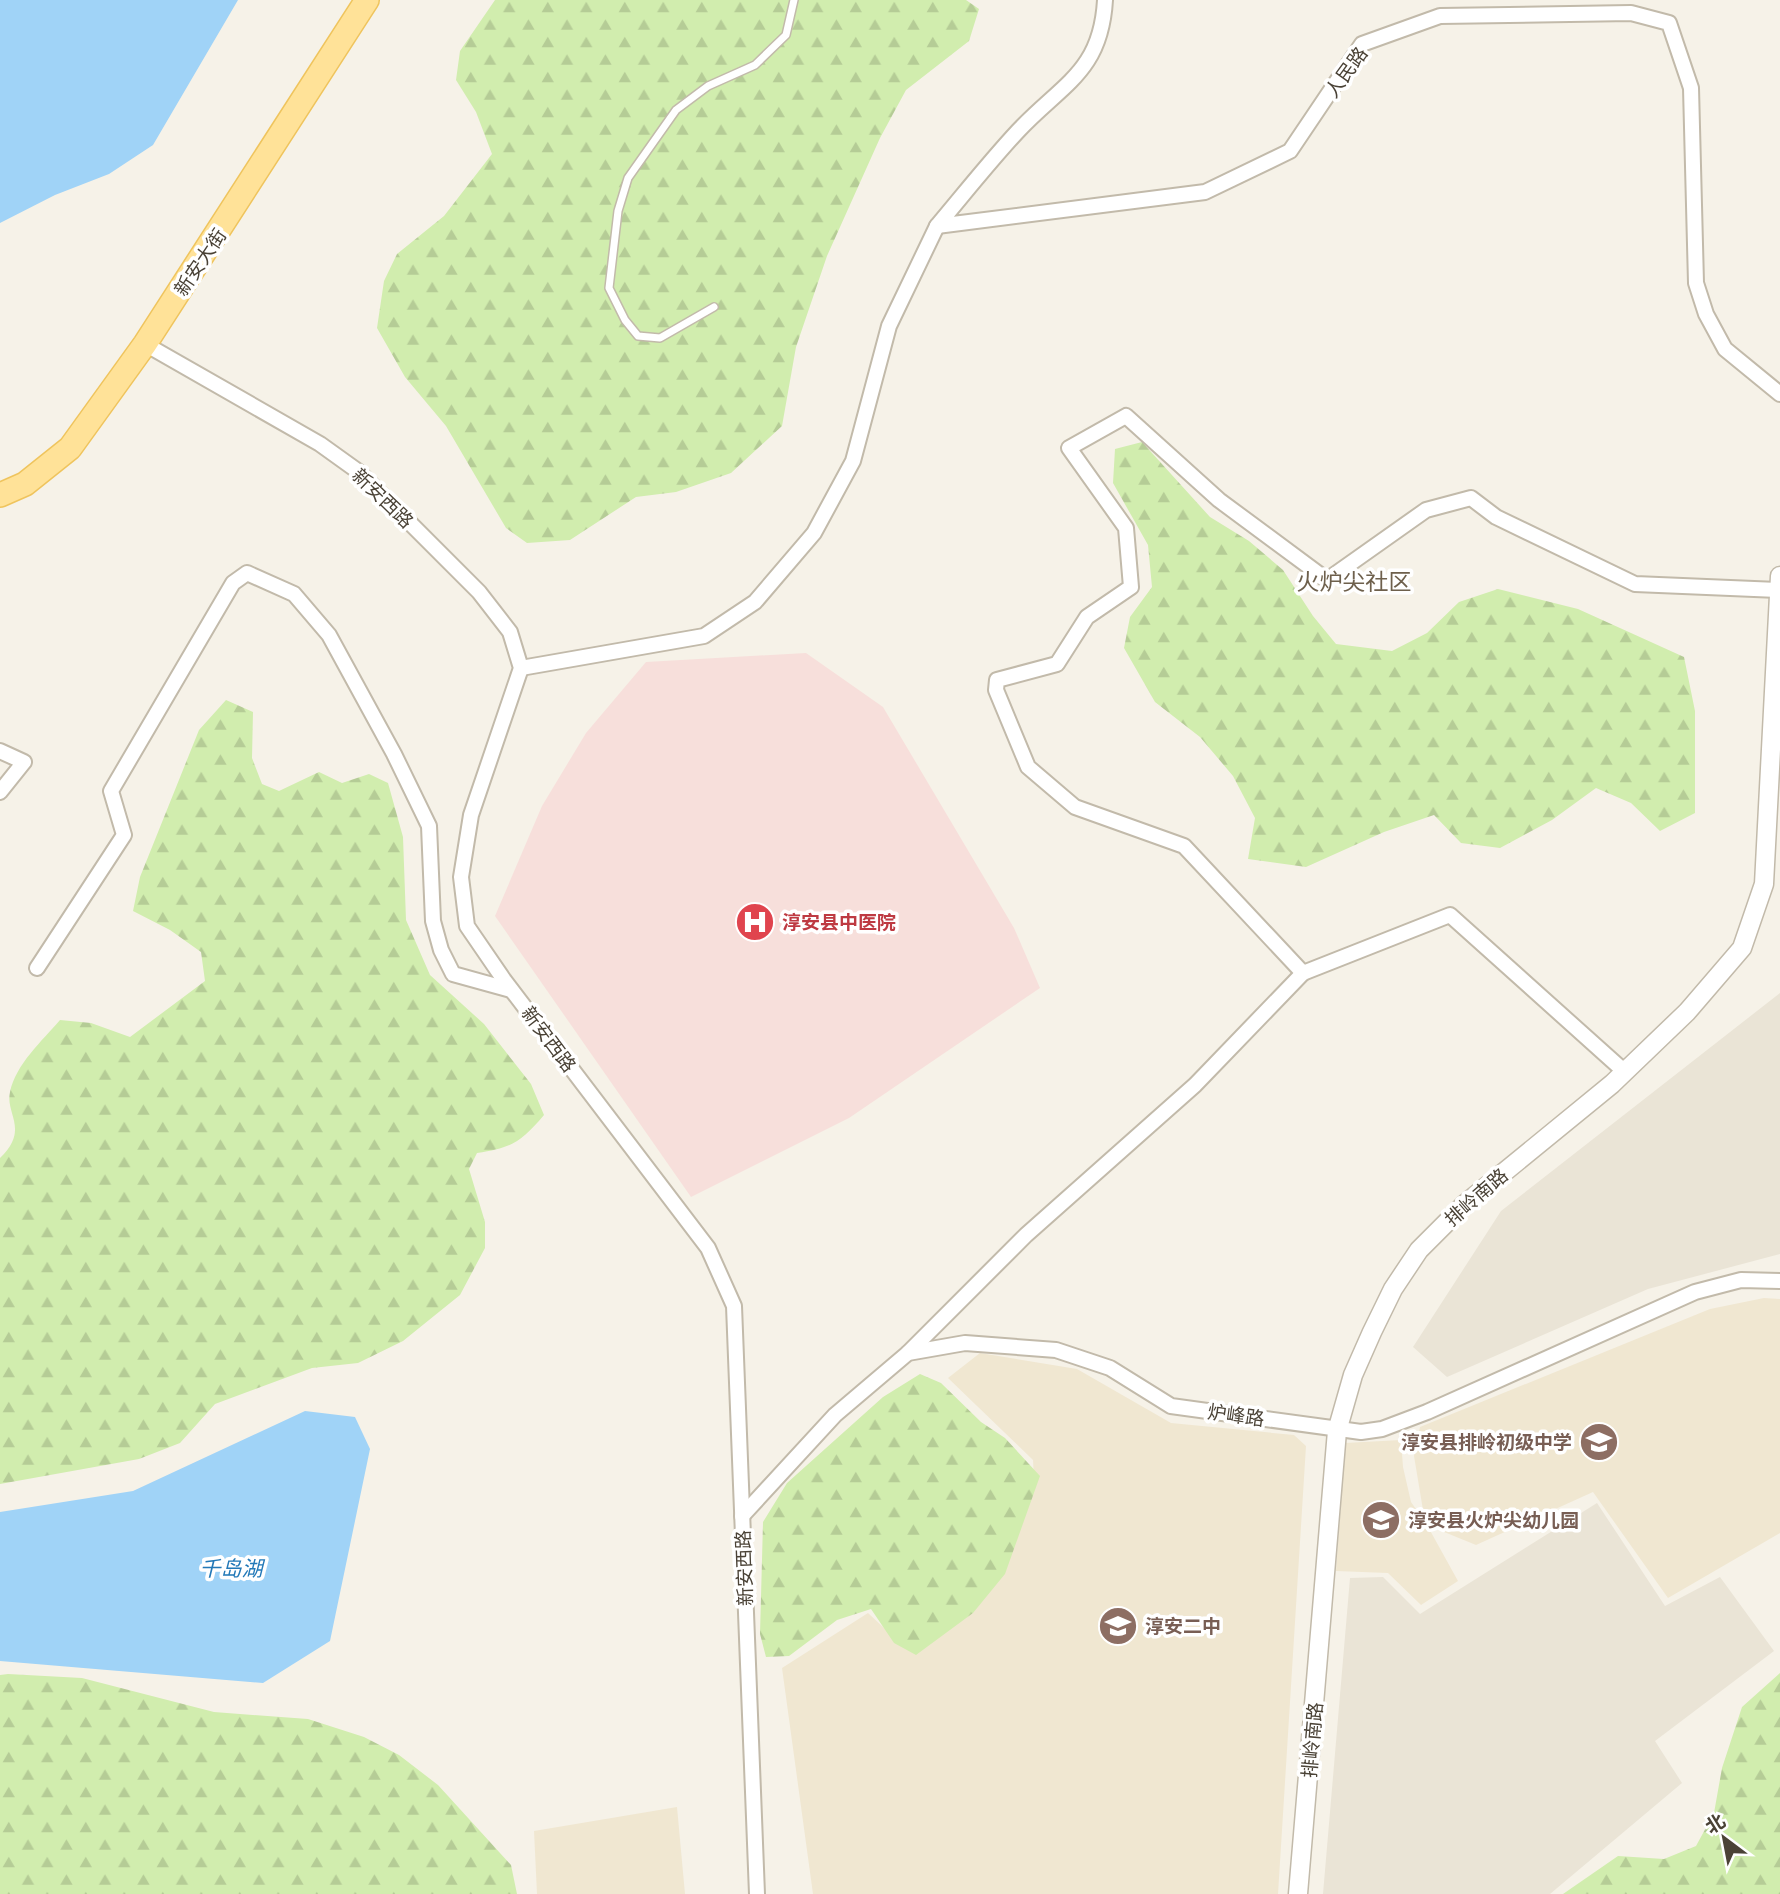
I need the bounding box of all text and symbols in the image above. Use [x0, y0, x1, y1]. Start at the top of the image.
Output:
street label: 人民路 [1319, 41, 1373, 103]
street label: 新安大街 [168, 223, 232, 301]
street label: 新安西路 [347, 462, 419, 534]
district label: 火炉尖社区 [1297, 566, 1412, 597]
hospital icon: 淳安县中医院 [734, 901, 776, 943]
place label: 淳安县中医院 [782, 909, 896, 935]
street label: 新安西路 [516, 1001, 582, 1077]
street label: 排岭南路 [1439, 1162, 1513, 1232]
street label: 炉峰路 [1206, 1398, 1266, 1432]
school or university icon: 淳安县排岭初级中学 [1578, 1421, 1620, 1463]
place label: 淳安县排岭初级中学 [1401, 1429, 1572, 1455]
school or university icon: 淳安县火炉尖幼儿园 [1360, 1499, 1402, 1541]
place label: 淳安县火炉尖幼儿园 [1408, 1507, 1579, 1533]
street label: 新安西路 [730, 1530, 758, 1606]
water label: 千岛湖 [200, 1554, 265, 1583]
school or university icon: 淳安二中 [1097, 1605, 1139, 1647]
place label: 淳安二中 [1145, 1613, 1221, 1639]
street label: 排岭南路 [1296, 1701, 1328, 1779]
north arrow [1689, 1803, 1759, 1873]
text: 北 [1700, 1808, 1730, 1840]

